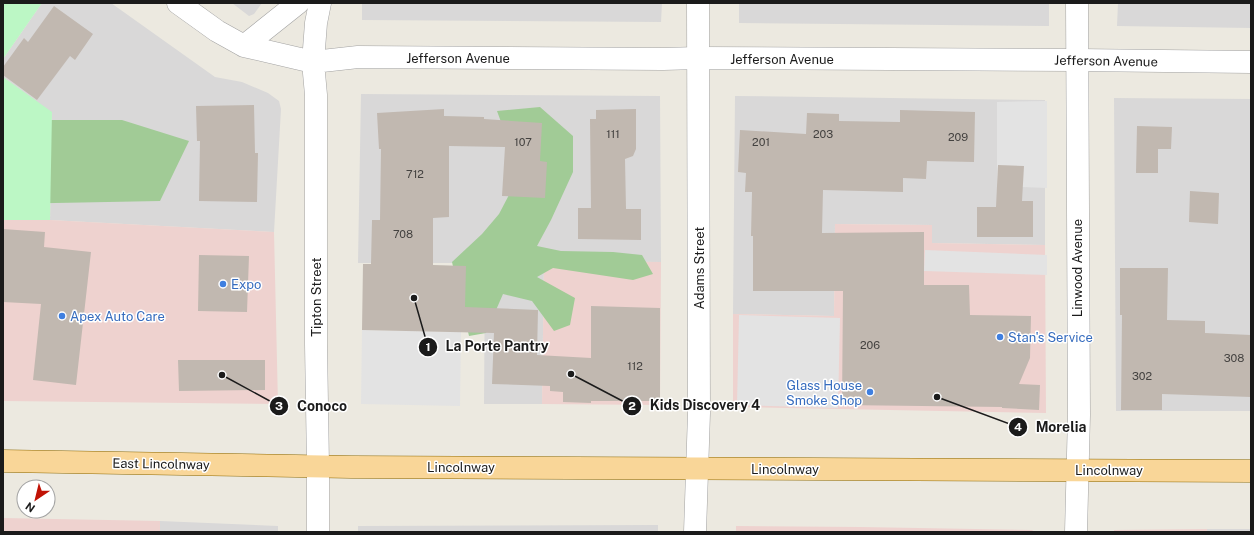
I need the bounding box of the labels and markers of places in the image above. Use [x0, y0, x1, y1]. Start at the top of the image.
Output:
place label: Expo [231, 277, 261, 292]
marker: Expo [218, 279, 228, 289]
place label: Apex Auto Care [70, 309, 165, 324]
marker: Apex Auto Care [57, 311, 67, 321]
place label: Stan's Service [1008, 330, 1093, 345]
marker: Stan's Service [995, 332, 1005, 342]
callout: La Porte Pantry [418, 334, 557, 360]
place label: Glass House Smoke Shop [786, 378, 862, 408]
marker: Glass House Smoke Shop [865, 387, 875, 397]
callout: Conoco [269, 393, 355, 419]
callout: Kids Discovery 4 [622, 393, 768, 419]
callout: Morelia [1008, 414, 1095, 440]

